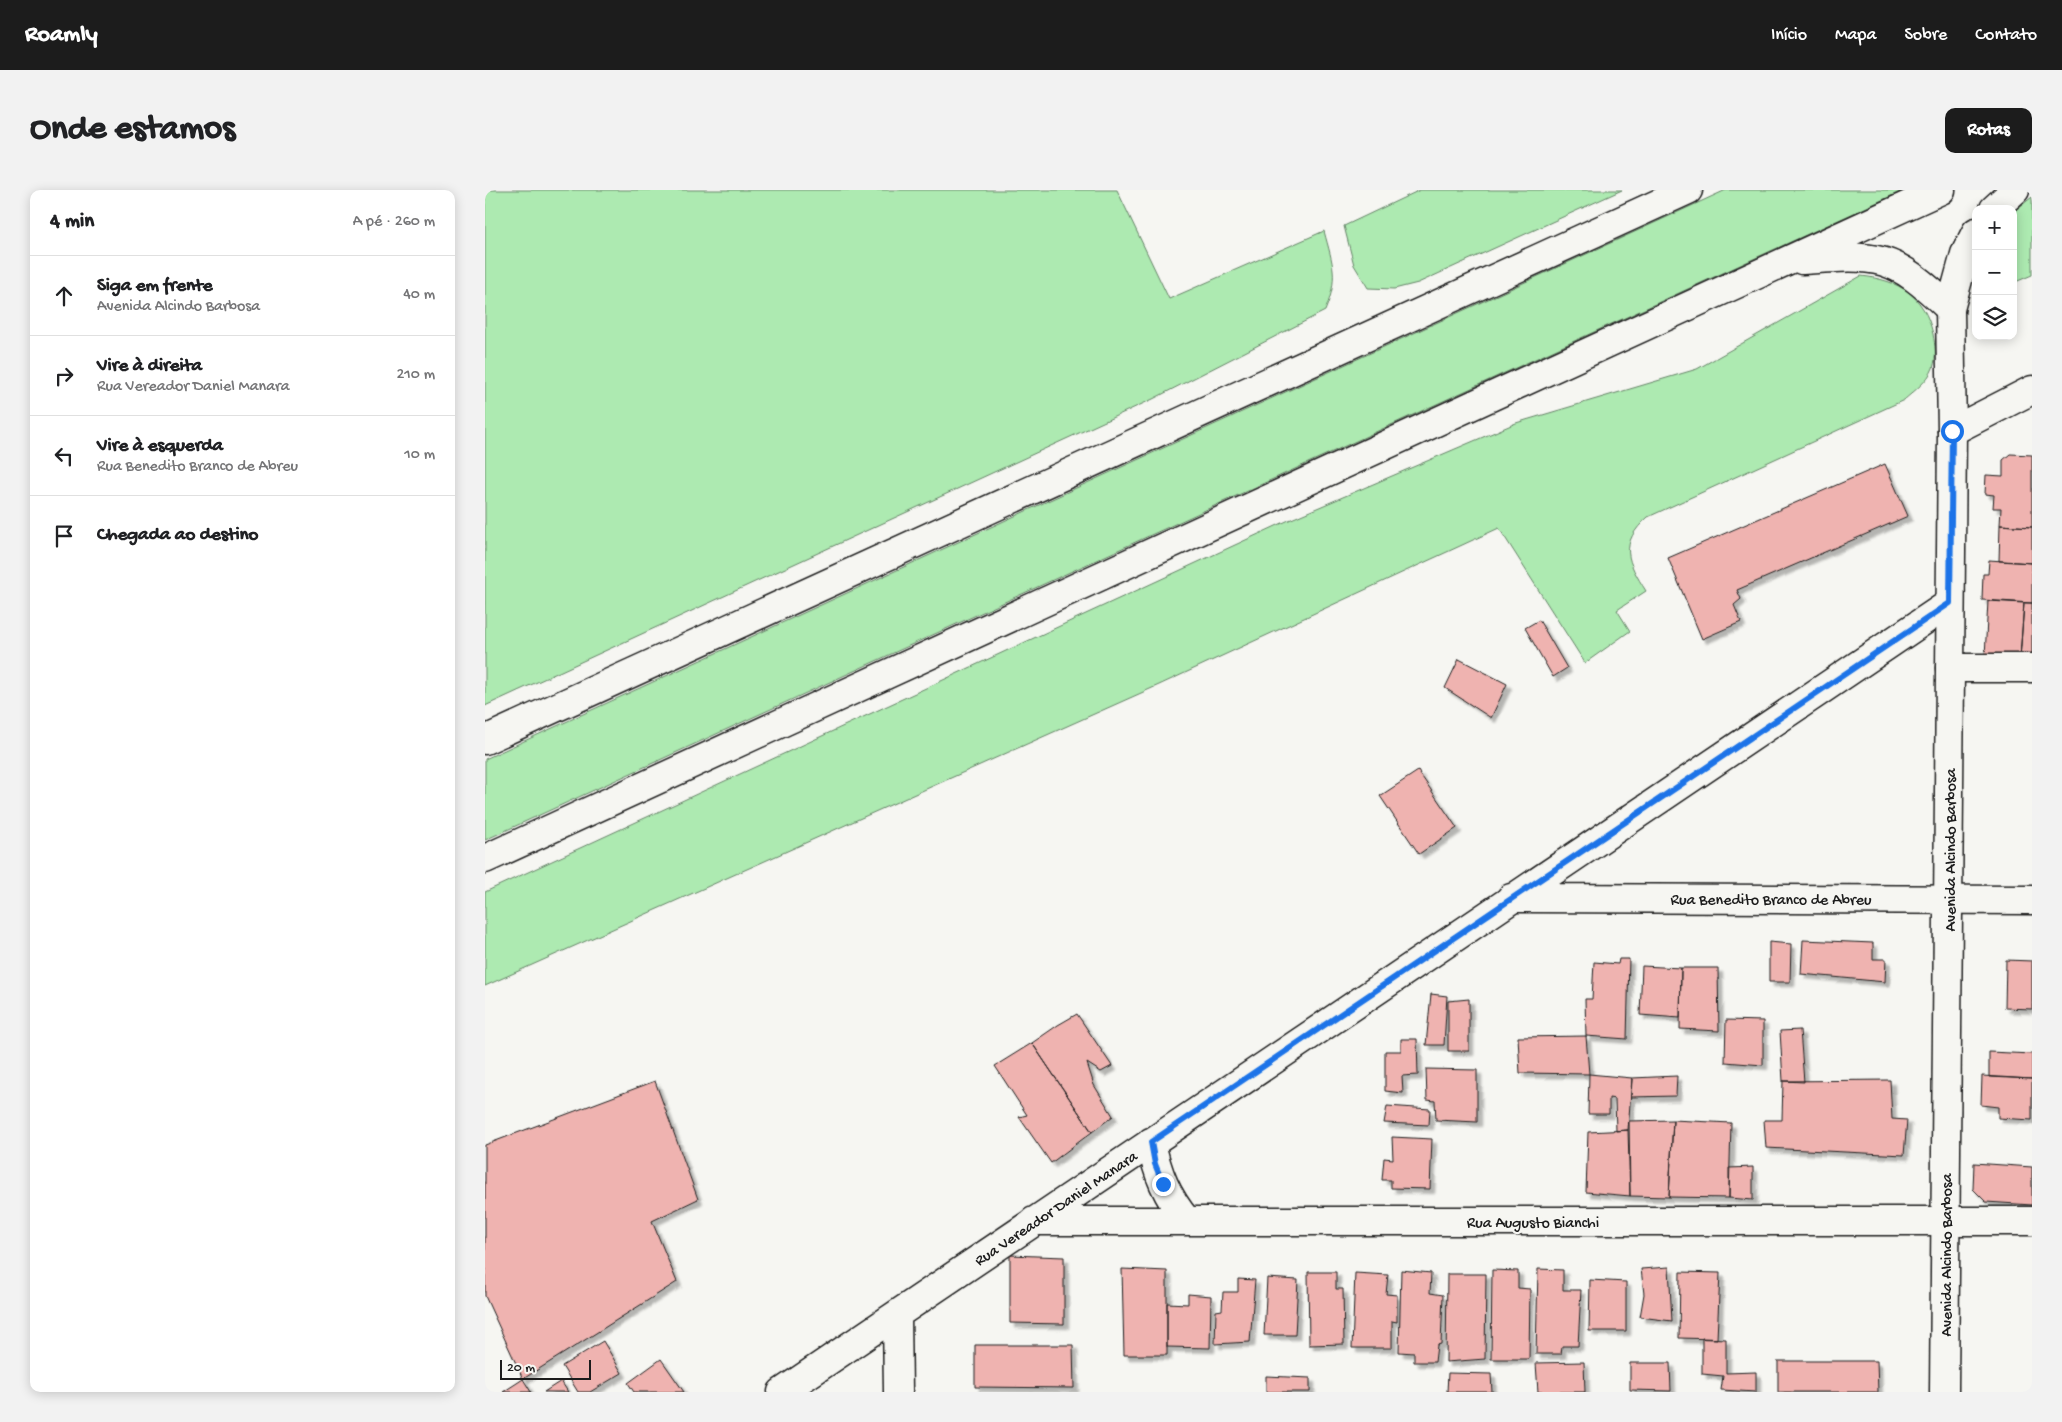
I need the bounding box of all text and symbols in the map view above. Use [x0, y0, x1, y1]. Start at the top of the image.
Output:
text: Roamly [25, 21, 98, 50]
text: Início [1771, 25, 1807, 46]
text: Mapa [1835, 25, 1876, 46]
text: Sobre [1904, 25, 1947, 46]
text: Contato [1975, 25, 2037, 46]
button: Rotas [1945, 108, 2032, 153]
text: Onde estamos [30, 110, 235, 151]
map controls [1972, 205, 2017, 340]
button: + [1972, 205, 2017, 250]
text: 4 min [50, 210, 94, 235]
text: A pé · 260 m [353, 213, 435, 232]
button: − [1972, 250, 2017, 295]
text: Siga em frente [97, 275, 213, 298]
icon: ahead [50, 282, 78, 310]
text: 40 m [403, 286, 435, 305]
button: layers [1972, 295, 2017, 340]
text: Avenida Alcindo Barbosa [97, 298, 260, 317]
text: Vire à direita [97, 355, 202, 378]
icon: right [50, 362, 78, 390]
text: 210 m [396, 366, 435, 385]
text: Rua Vereador Daniel Manara [97, 378, 290, 397]
route start [1941, 420, 1964, 443]
text: Vire à esquerda [97, 435, 223, 458]
icon: left [50, 442, 78, 470]
text: 10 m [404, 446, 435, 465]
text: Rua Benedito Branco de Abreu [97, 458, 298, 477]
icon: arrive [50, 522, 78, 550]
text: Chegada ao destino [97, 524, 258, 547]
street label: Avenida Alcindo Barbosa [1943, 767, 1962, 932]
street label: Rua Benedito Branco de Abreu [1671, 892, 1872, 911]
street label: Rua Vereador Daniel Manara [972, 1148, 1143, 1272]
street label: Avenida Alcindo Barbosa [1939, 1172, 1958, 1337]
route end [1152, 1173, 1175, 1196]
street label: Rua Augusto Bianchi [1467, 1215, 1599, 1234]
scale bar [500, 1357, 591, 1380]
text: 20 m [507, 1360, 535, 1377]

